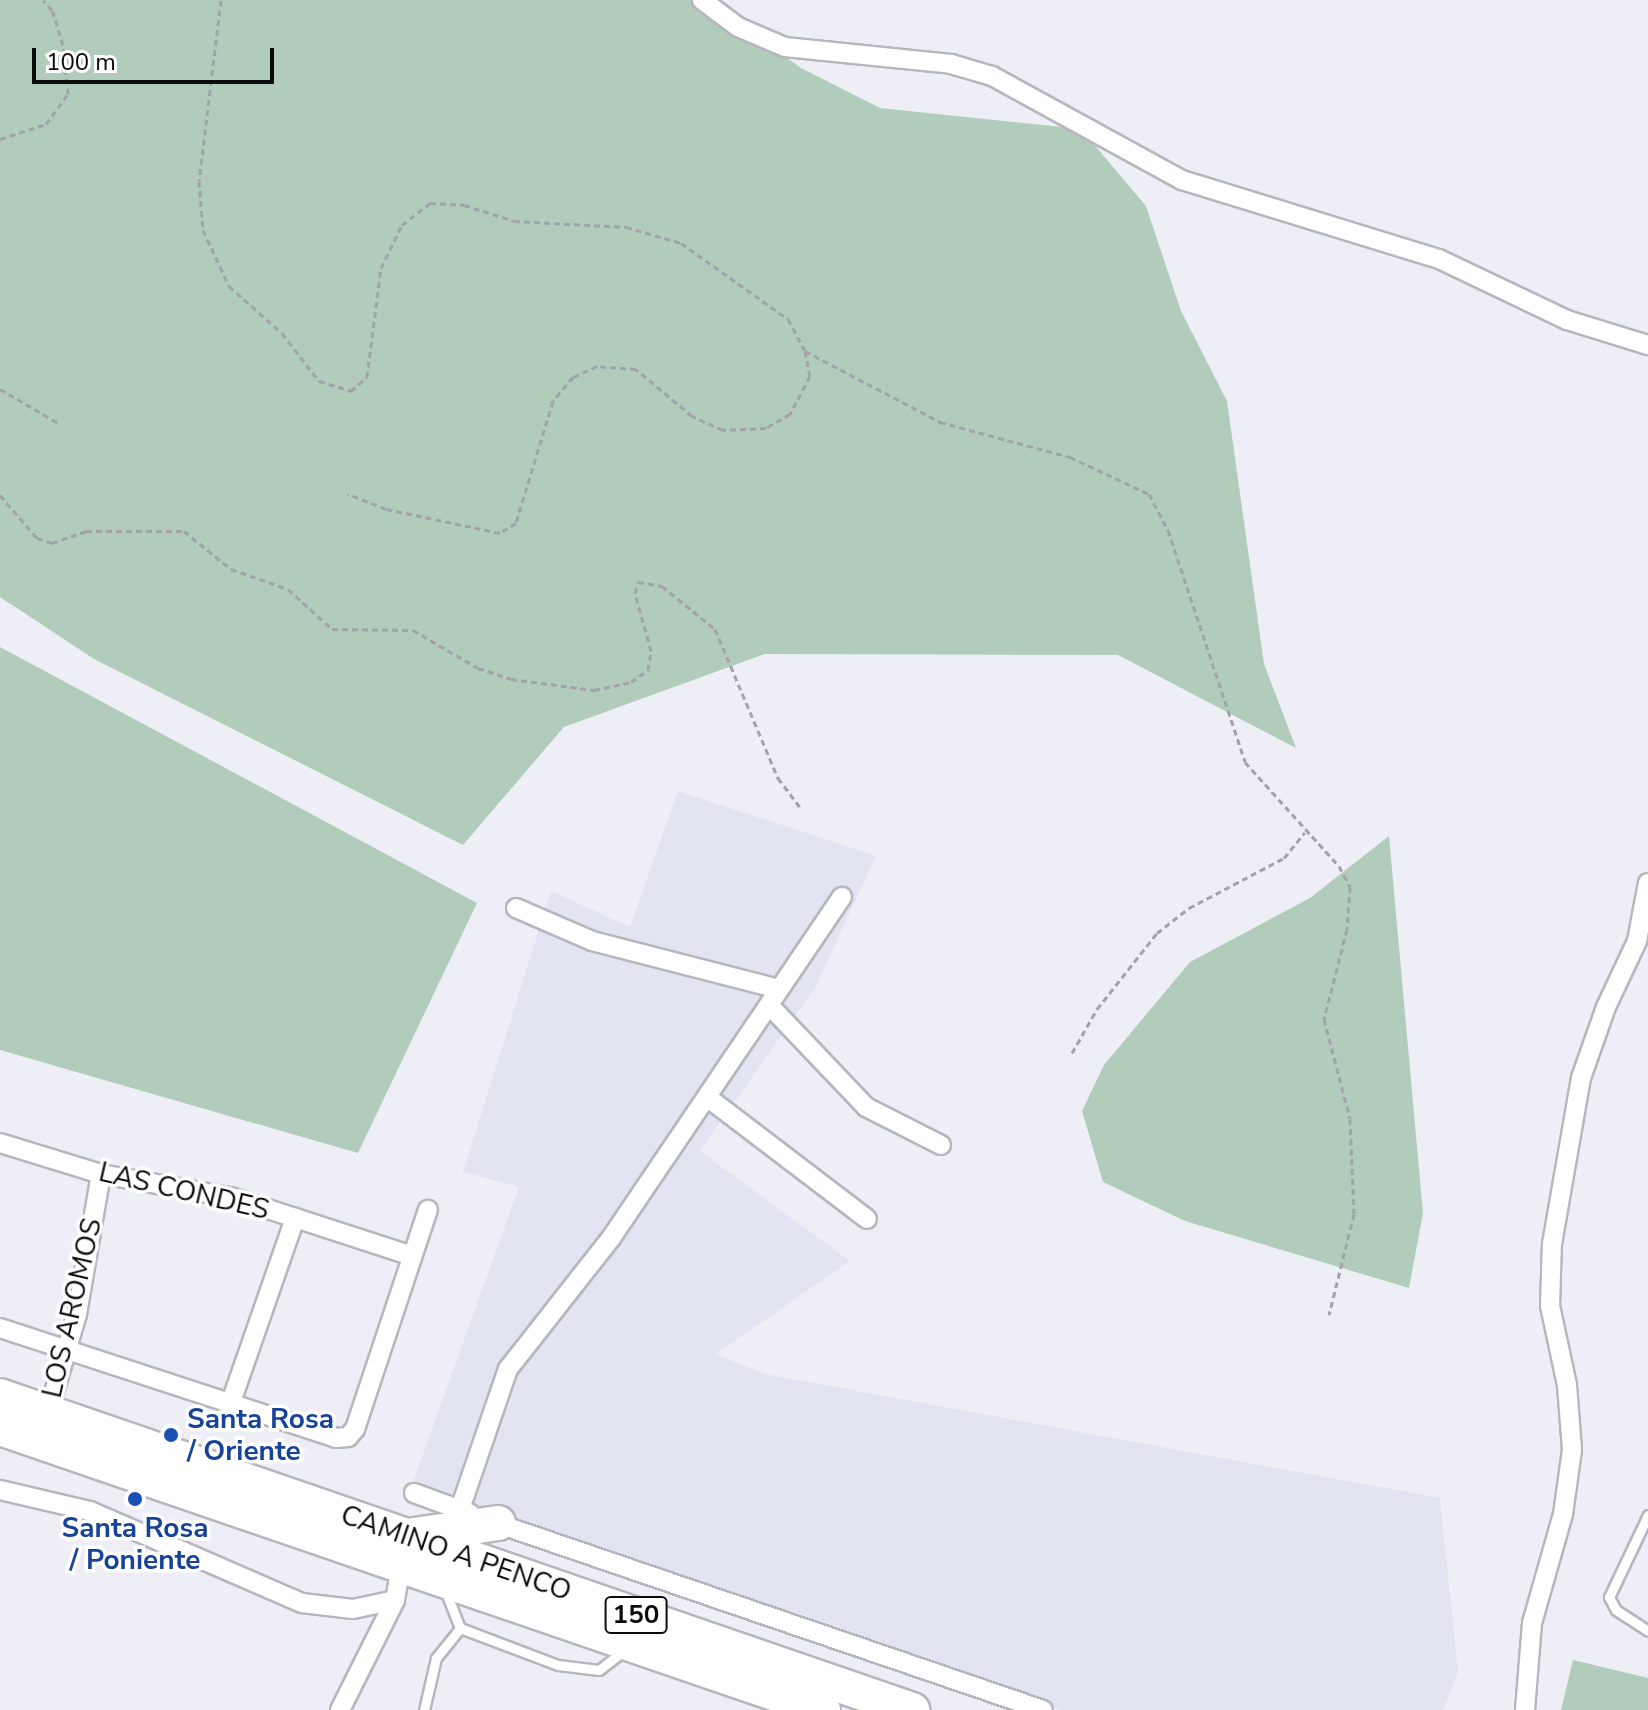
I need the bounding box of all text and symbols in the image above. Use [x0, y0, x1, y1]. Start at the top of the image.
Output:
scale bar [36, 32, 278, 82]
text: 100 m [46, 46, 116, 78]
street label: LAS CONDES [96, 1155, 272, 1227]
street label: LOS AROMOS [35, 1215, 109, 1401]
place label: Santa Rosa / Oriente [187, 1402, 334, 1468]
marker: Santa Rosa / Oriente [162, 1426, 180, 1444]
marker: Santa Rosa / Poniente [126, 1490, 144, 1508]
street label: CAMINO A PENCO [336, 1498, 576, 1608]
place label: Santa Rosa / Poniente [62, 1511, 208, 1577]
road number: 150 [604, 1593, 668, 1637]

